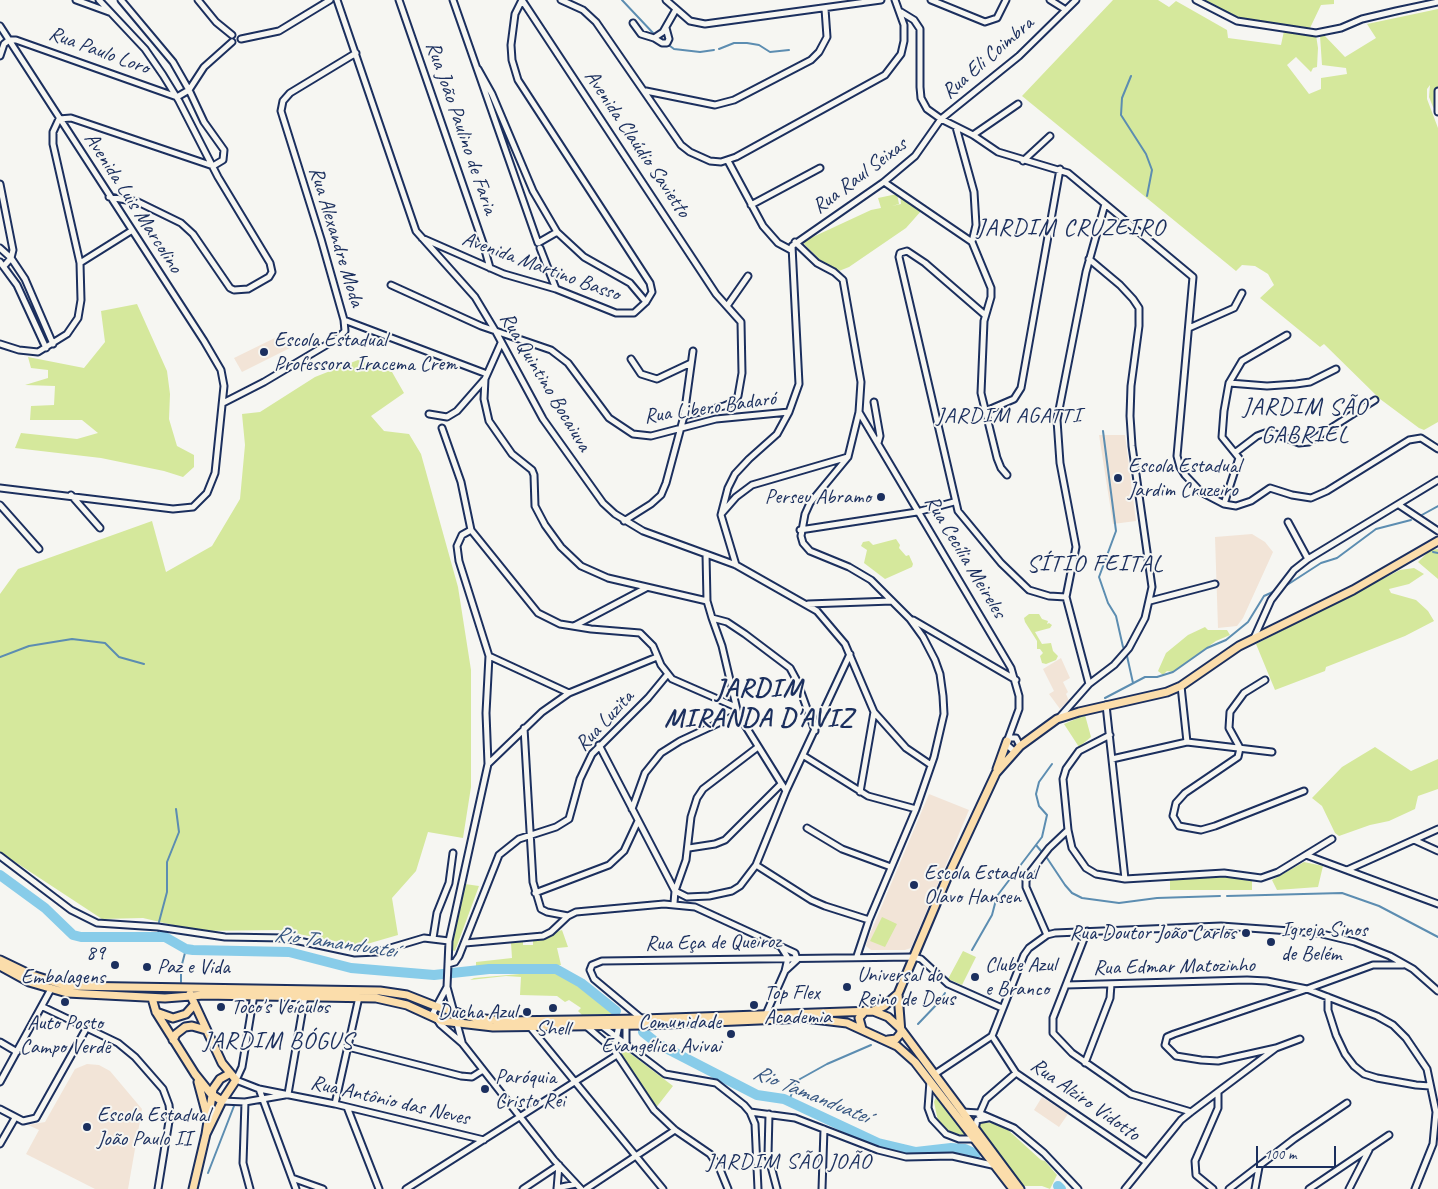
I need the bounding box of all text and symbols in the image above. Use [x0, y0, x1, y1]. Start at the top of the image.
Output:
street label: Rua Eli Coimbra [937, 11, 1039, 105]
street label: Rua Paulo Loro [45, 21, 153, 81]
street label: Rua João Paulino de Faria [420, 38, 502, 218]
street label: Avenida Claúdio Savietto [578, 65, 696, 223]
street label: Avenida Luis Marcolino [78, 128, 188, 278]
street label: Rua Raul Seixas [808, 132, 912, 220]
street label: Rua Alexandre Moda [303, 164, 369, 310]
district label: JARDIM CRUZEIRO [976, 215, 1166, 243]
street label: Avenida Martino Basso [459, 227, 623, 307]
street label: Rua Quintino Bocaiuva [494, 308, 596, 456]
place label: Escola Estadual Professora Iracema Crem [274, 327, 457, 377]
marker: Escola Estadual Professora Iracema Crem [258, 346, 270, 358]
street label: Rua Libero Badaró [643, 386, 777, 430]
district label: JARDIM SÃO GABRIEL [1242, 394, 1368, 450]
district label: JARDIM AGATTI [936, 403, 1082, 429]
place label: Escola Estadual Jardim Cruzeiro [1128, 453, 1241, 503]
marker: Escola Estadual Jardim Cruzeiro [1112, 472, 1124, 484]
place label: Perseu Abramo [765, 484, 871, 510]
marker: Perseu Abramo [875, 491, 887, 503]
street label: Rua Cecília Meireles [918, 491, 1012, 623]
district label: SÍTIO FEITAL [1025, 551, 1165, 579]
district label: JARDIM MIRANDA D'AVIZ [664, 673, 854, 734]
street label: Rua Luzita [570, 685, 640, 757]
place label: Escola Estadual Olavo Hansen [924, 860, 1037, 910]
marker: Escola Estadual Olavo Hansen [908, 879, 920, 891]
place label: Igreja Sinos de Belém [1281, 917, 1367, 967]
place label: Rua Doutor João Carlos [1069, 920, 1236, 946]
water label: Rio Tamanduateí [272, 921, 398, 965]
marker: Rua Doutor João Carlos [1240, 927, 1252, 939]
street label: Rua Eça de Queiroz [645, 929, 781, 957]
marker: Igreja Sinos de Belém [1265, 936, 1277, 948]
place label: 89 Embalagens [21, 940, 105, 990]
place label: Clube Azul e Branco [985, 952, 1056, 1002]
street label: Rua Edmar Matozinho [1093, 953, 1255, 981]
place label: Paz e Vida [157, 954, 230, 980]
marker: 89 Embalagens [109, 959, 121, 971]
marker: Paz e Vida [141, 961, 153, 973]
place label: Universal do Reino de Deus [857, 962, 955, 1012]
marker: Clube Azul e Branco [969, 971, 981, 983]
place label: Top Flex Academia [764, 980, 831, 1030]
marker: Universal do Reino de Deus [841, 981, 853, 993]
place label: Toco's Veículos [231, 994, 329, 1020]
marker: Auto Posto Campo Verde [59, 996, 71, 1008]
place label: Ducha Azul [438, 999, 517, 1025]
marker: Top Flex Academia [748, 999, 760, 1011]
marker: Toco's Veículos [215, 1001, 227, 1013]
marker: Shell [547, 1002, 559, 1014]
marker: Ducha Azul [521, 1006, 533, 1018]
place label: Comunidade Evangélica Avivai [601, 1009, 721, 1059]
place label: Auto Posto Campo Verde [20, 1010, 110, 1060]
place label: Shell [536, 1016, 570, 1042]
district label: JARDIM BÓGUS [202, 1028, 354, 1056]
marker: Comunidade Evangélica Avivai [725, 1028, 737, 1040]
street label: Rua Alziro Vidotto [1025, 1053, 1145, 1147]
water label: Rio Tamanduateí [749, 1060, 873, 1130]
place label: Paróquia Cristo Rei [495, 1064, 565, 1114]
street label: Rua Antônio das Neves [308, 1070, 472, 1132]
marker: Paróquia Cristo Rei [479, 1083, 491, 1095]
place label: Escola Estadual João Paulo II [97, 1102, 210, 1152]
marker: Escola Estadual João Paulo II [81, 1121, 93, 1133]
scale bar [1258, 1136, 1338, 1168]
text: 100 m [1264, 1145, 1296, 1164]
district label: JARDIM SÃO JOÃO [705, 1149, 873, 1175]

